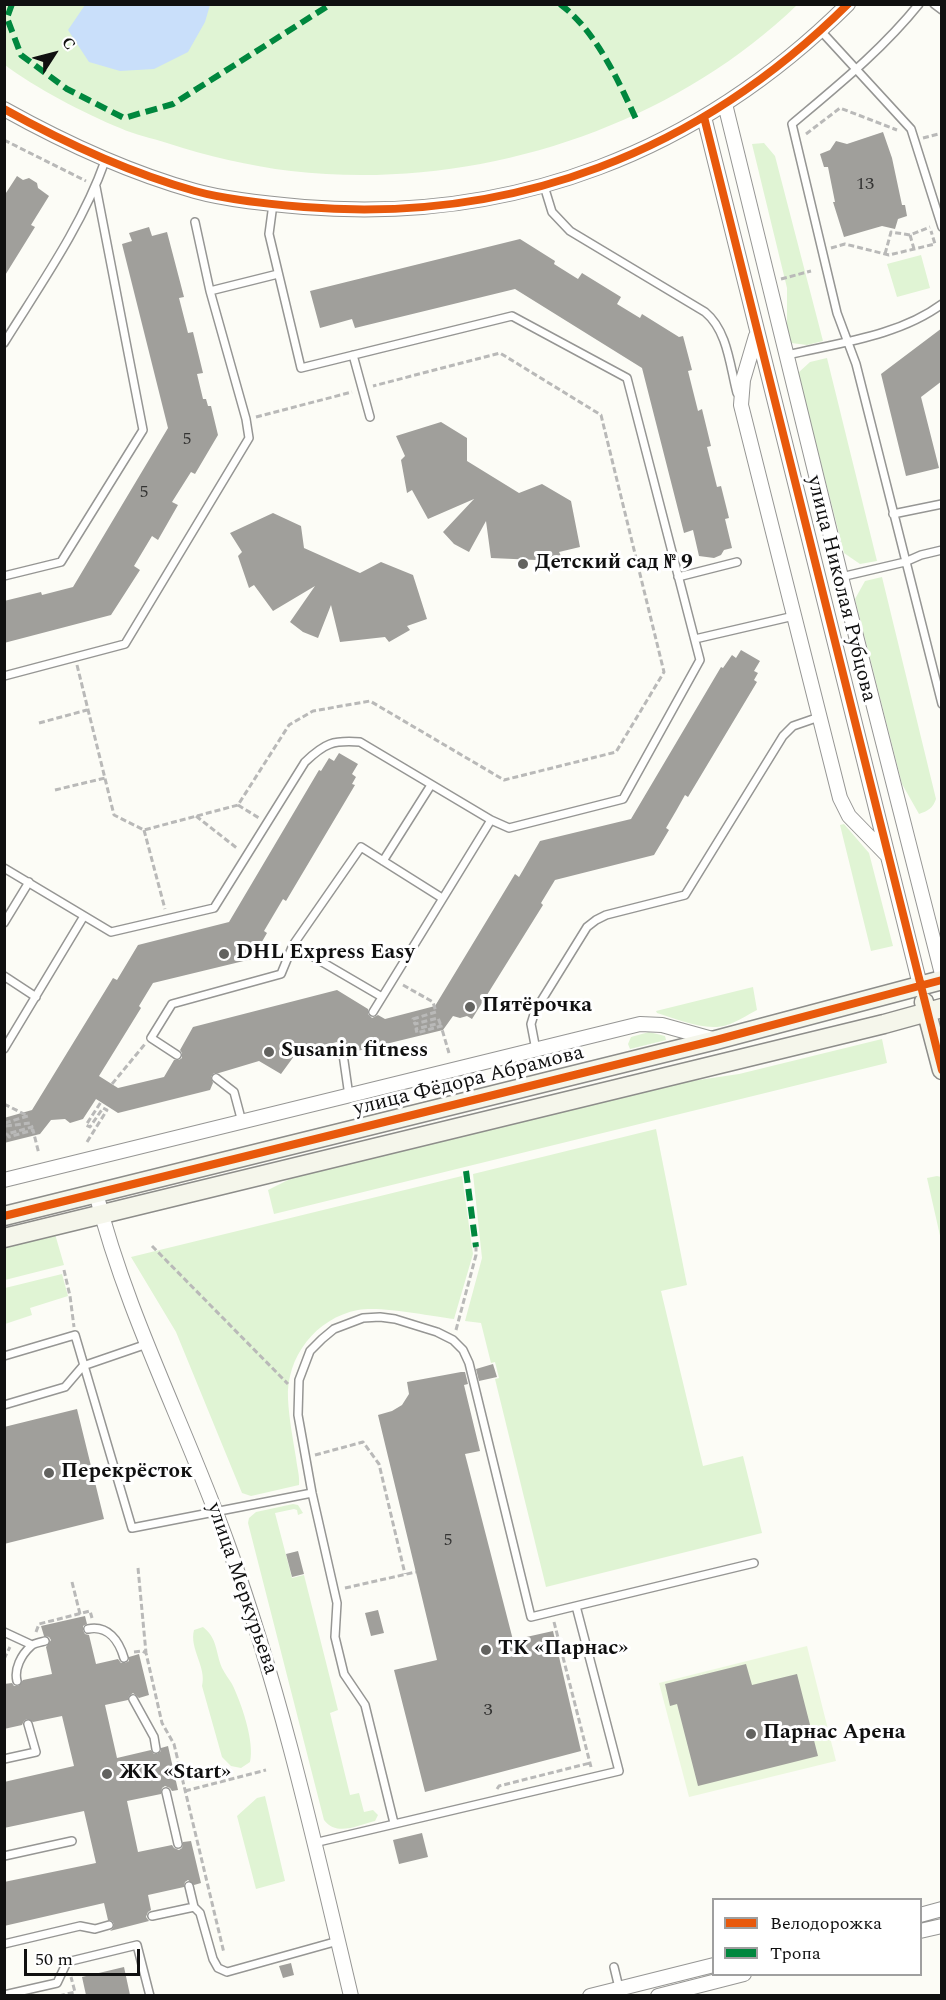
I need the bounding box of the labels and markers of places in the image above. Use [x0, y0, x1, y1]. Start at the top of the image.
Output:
place label: Детский сад № 9 [535, 551, 693, 577]
marker: Детский сад № 9 [516, 557, 530, 571]
place label: DHL Express Easy [236, 941, 415, 967]
marker: DHL Express Easy [217, 947, 231, 961]
place label: Пятёрочка [482, 994, 592, 1020]
marker: Пятёрочка [463, 1000, 477, 1014]
place label: Susanin fitness [281, 1039, 428, 1065]
marker: Susanin fitness [262, 1045, 276, 1059]
place label: Перекрёсток [61, 1460, 193, 1486]
marker: Перекрёсток [42, 1466, 56, 1480]
place label: ТК «Парнас» [498, 1637, 628, 1663]
marker: ТК «Парнас» [479, 1643, 493, 1657]
place label: Парнас Арена [763, 1721, 906, 1747]
marker: Парнас Арена [744, 1727, 758, 1741]
place label: ЖК «Start» [119, 1761, 231, 1787]
marker: ЖК «Start» [100, 1767, 114, 1781]

